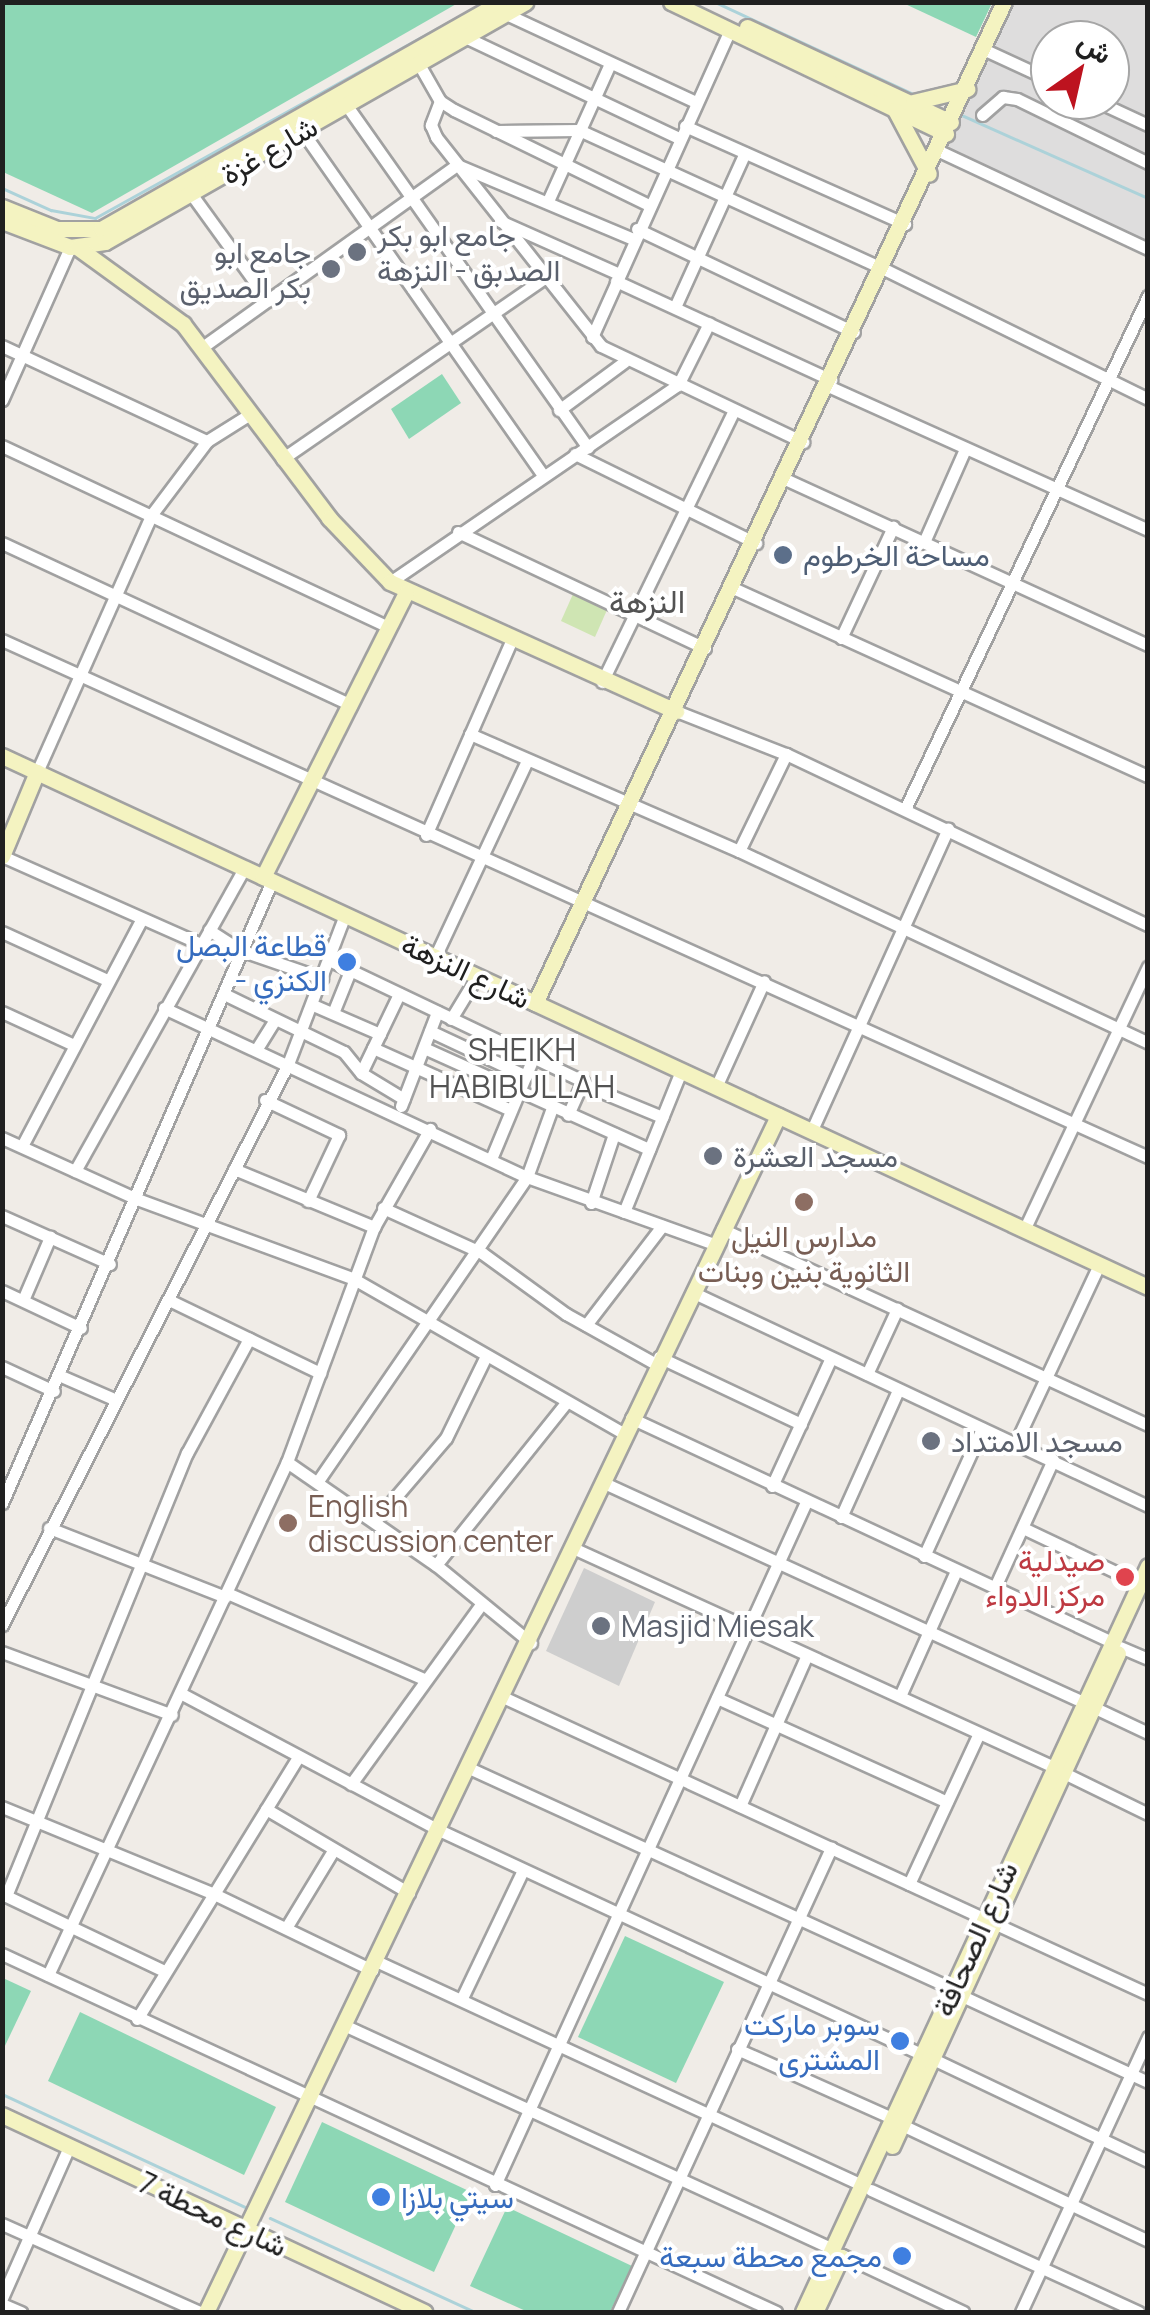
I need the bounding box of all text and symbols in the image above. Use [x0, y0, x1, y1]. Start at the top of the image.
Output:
north arrow [1030, 20, 1130, 120]
text: ش [1071, 22, 1120, 72]
street label: شارع غزة [214, 108, 324, 192]
place label: جامع ابو بكر الصدبق - النزهة [377, 217, 560, 288]
place label: جامع ابو بكر الصديق [179, 234, 311, 304]
marker: جامع ابو بكر الصدبق - النزهة [346, 241, 368, 263]
marker: جامع ابو بكر الصديق [320, 258, 342, 280]
place label: مساحة الخرطوم [803, 537, 990, 573]
marker: مساحة الخرطوم [772, 544, 794, 566]
district label: النزهة [609, 582, 685, 620]
street label: شارع النزهة [396, 926, 536, 1016]
place label: قطاعة البصل - الكنزي [176, 927, 327, 998]
marker: قطاعة البصل - الكنزي [336, 951, 358, 973]
district label: SHEIKH HABIBULLAH [416, 1031, 628, 1106]
place label: مسجد العشرة [733, 1138, 898, 1174]
marker: مسجد العشرة [702, 1145, 724, 1167]
marker: مدارس النيل الثانوية بنين وبنات [793, 1191, 815, 1213]
place label: مدارس النيل الثانوية بنين وبنات [698, 1218, 910, 1288]
place label: مسجد الامتداد [951, 1423, 1123, 1459]
marker: مسجد الامتداد [920, 1430, 942, 1452]
place label: English discussion center [308, 1488, 554, 1558]
marker: English discussion center [277, 1512, 299, 1534]
place label: صيدلية مركز الدواء [985, 1542, 1105, 1612]
marker: صيدلية مركز الدواء [1114, 1566, 1136, 1588]
place label: Masjid Miesak [621, 1608, 814, 1644]
marker: Masjid Miesak [590, 1615, 612, 1637]
street label: شارع الصحافة [925, 1856, 1025, 2022]
place label: سوبر ماركت المشترى [744, 2006, 880, 2076]
marker: سوبر ماركت المشترى [889, 2030, 911, 2052]
street label: شارع محطة 7 [133, 2164, 293, 2264]
place label: سيتي بلازا [401, 2179, 514, 2215]
marker: سيتي بلازا [370, 2186, 392, 2208]
place label: مجمع محطة سبعة [659, 2238, 882, 2274]
marker: مجمع محطة سبعة [891, 2245, 913, 2267]

